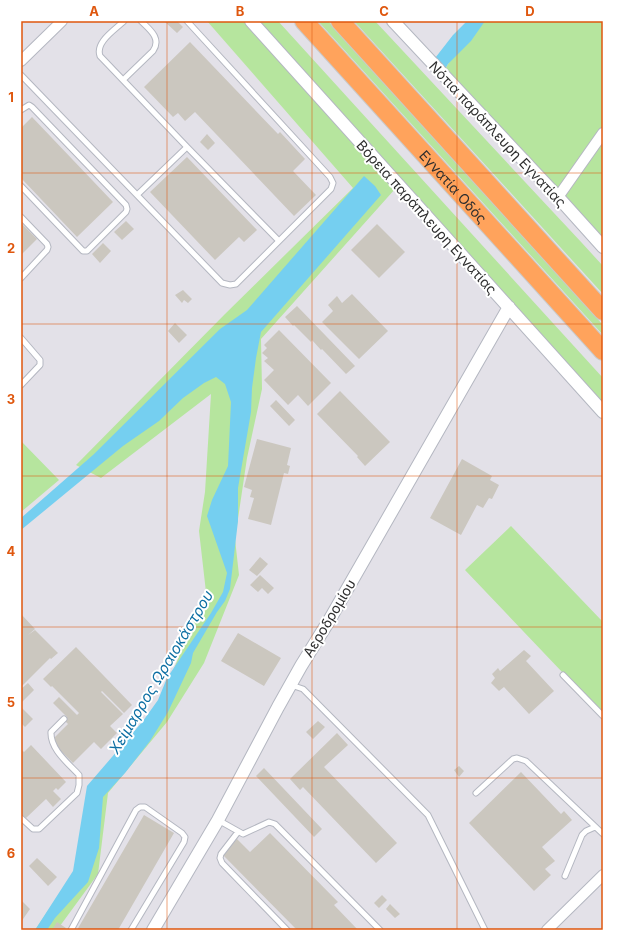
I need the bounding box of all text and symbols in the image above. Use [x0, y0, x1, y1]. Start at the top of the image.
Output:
text: A [89, 3, 99, 19]
text: B [236, 3, 245, 19]
text: C [379, 3, 389, 19]
text: D [525, 3, 535, 19]
street label: Νότια παράπλευρη Εγνατίας [426, 58, 570, 210]
text: 1 [8, 89, 14, 105]
street label: Βόρεια παράπλευρη Εγνατίας [353, 136, 501, 298]
street label: Εγνατία Οδός [416, 146, 491, 226]
text: 2 [7, 240, 15, 256]
text: 3 [7, 391, 15, 407]
text: 4 [7, 543, 16, 559]
street label: Αεροδρομίου [299, 576, 359, 660]
water label: Χείμαρρος Ωραιοκάστρου [104, 587, 217, 758]
text: 5 [7, 694, 15, 710]
text: 6 [7, 845, 15, 861]

